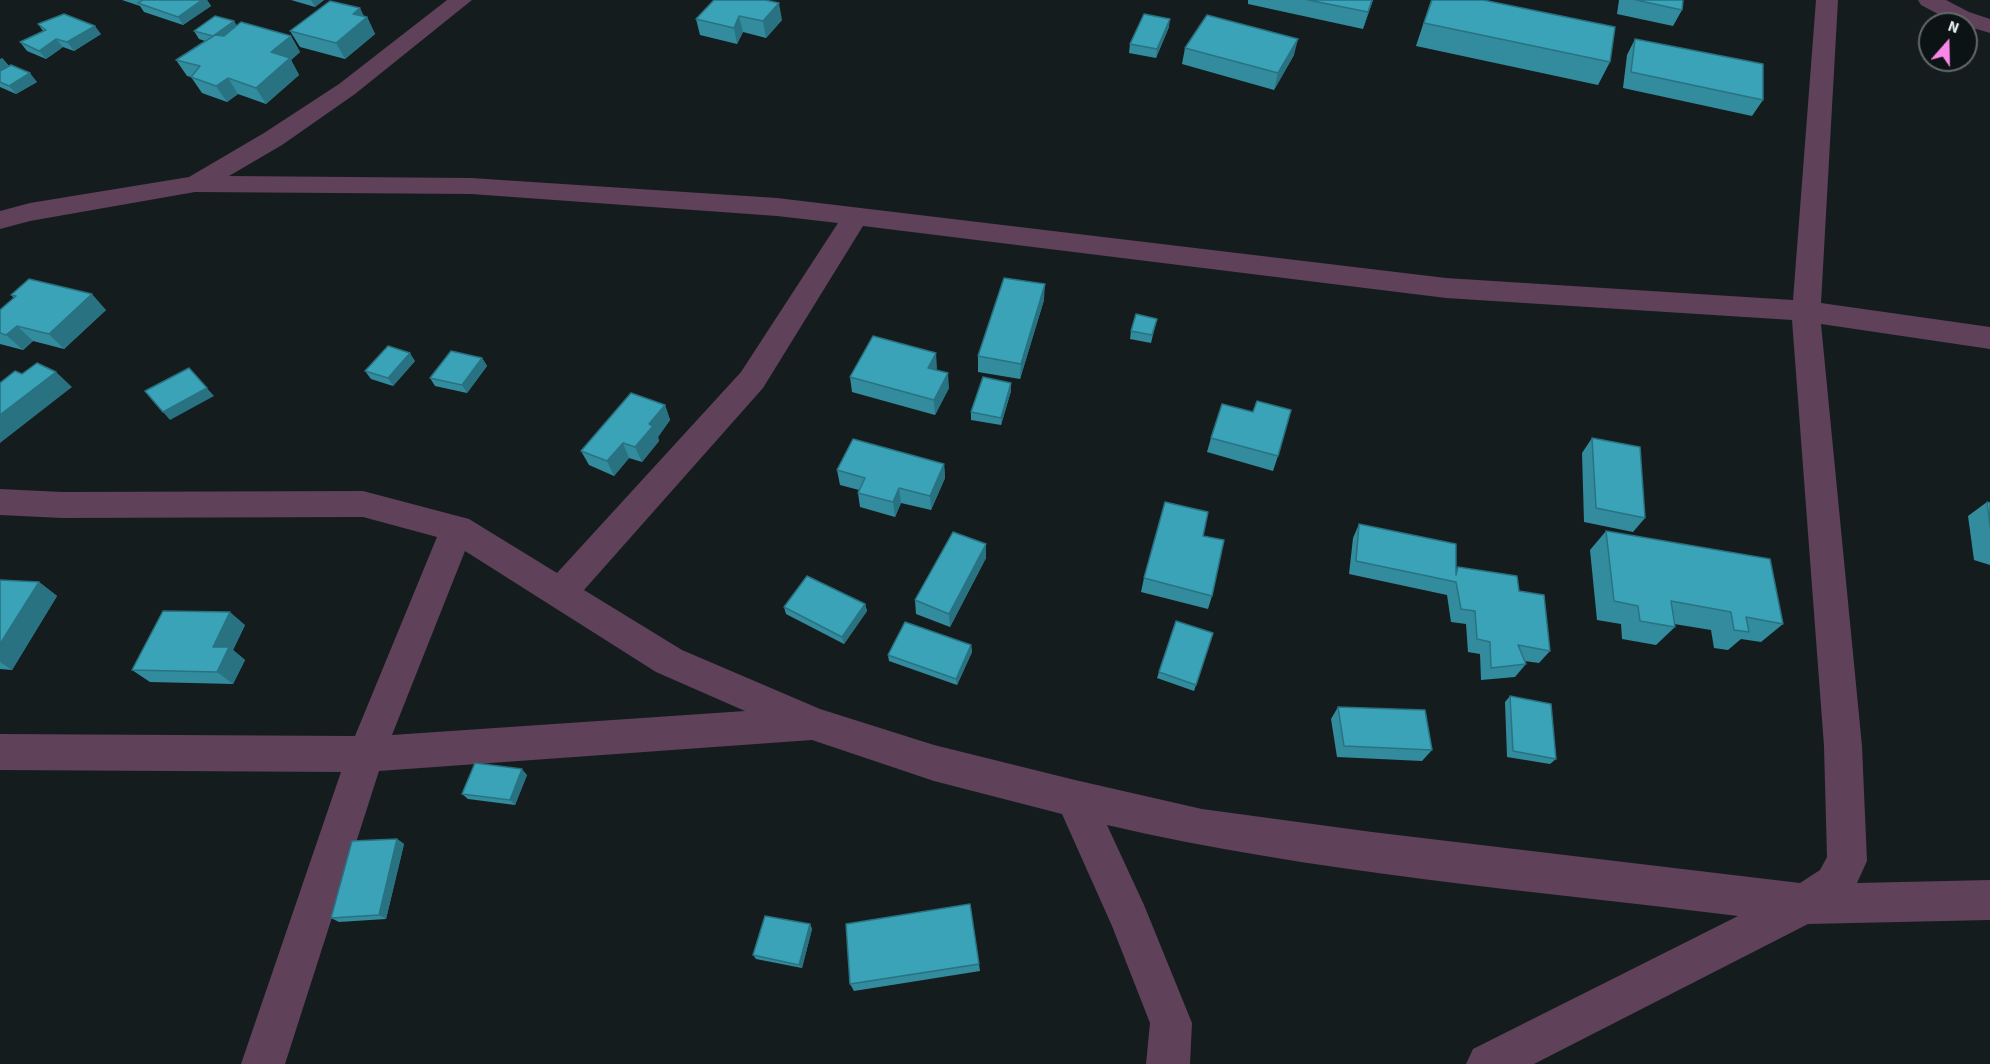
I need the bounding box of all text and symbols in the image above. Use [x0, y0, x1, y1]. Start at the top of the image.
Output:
north arrow [1918, 12, 1978, 72]
text: N [1945, 15, 1962, 39]

